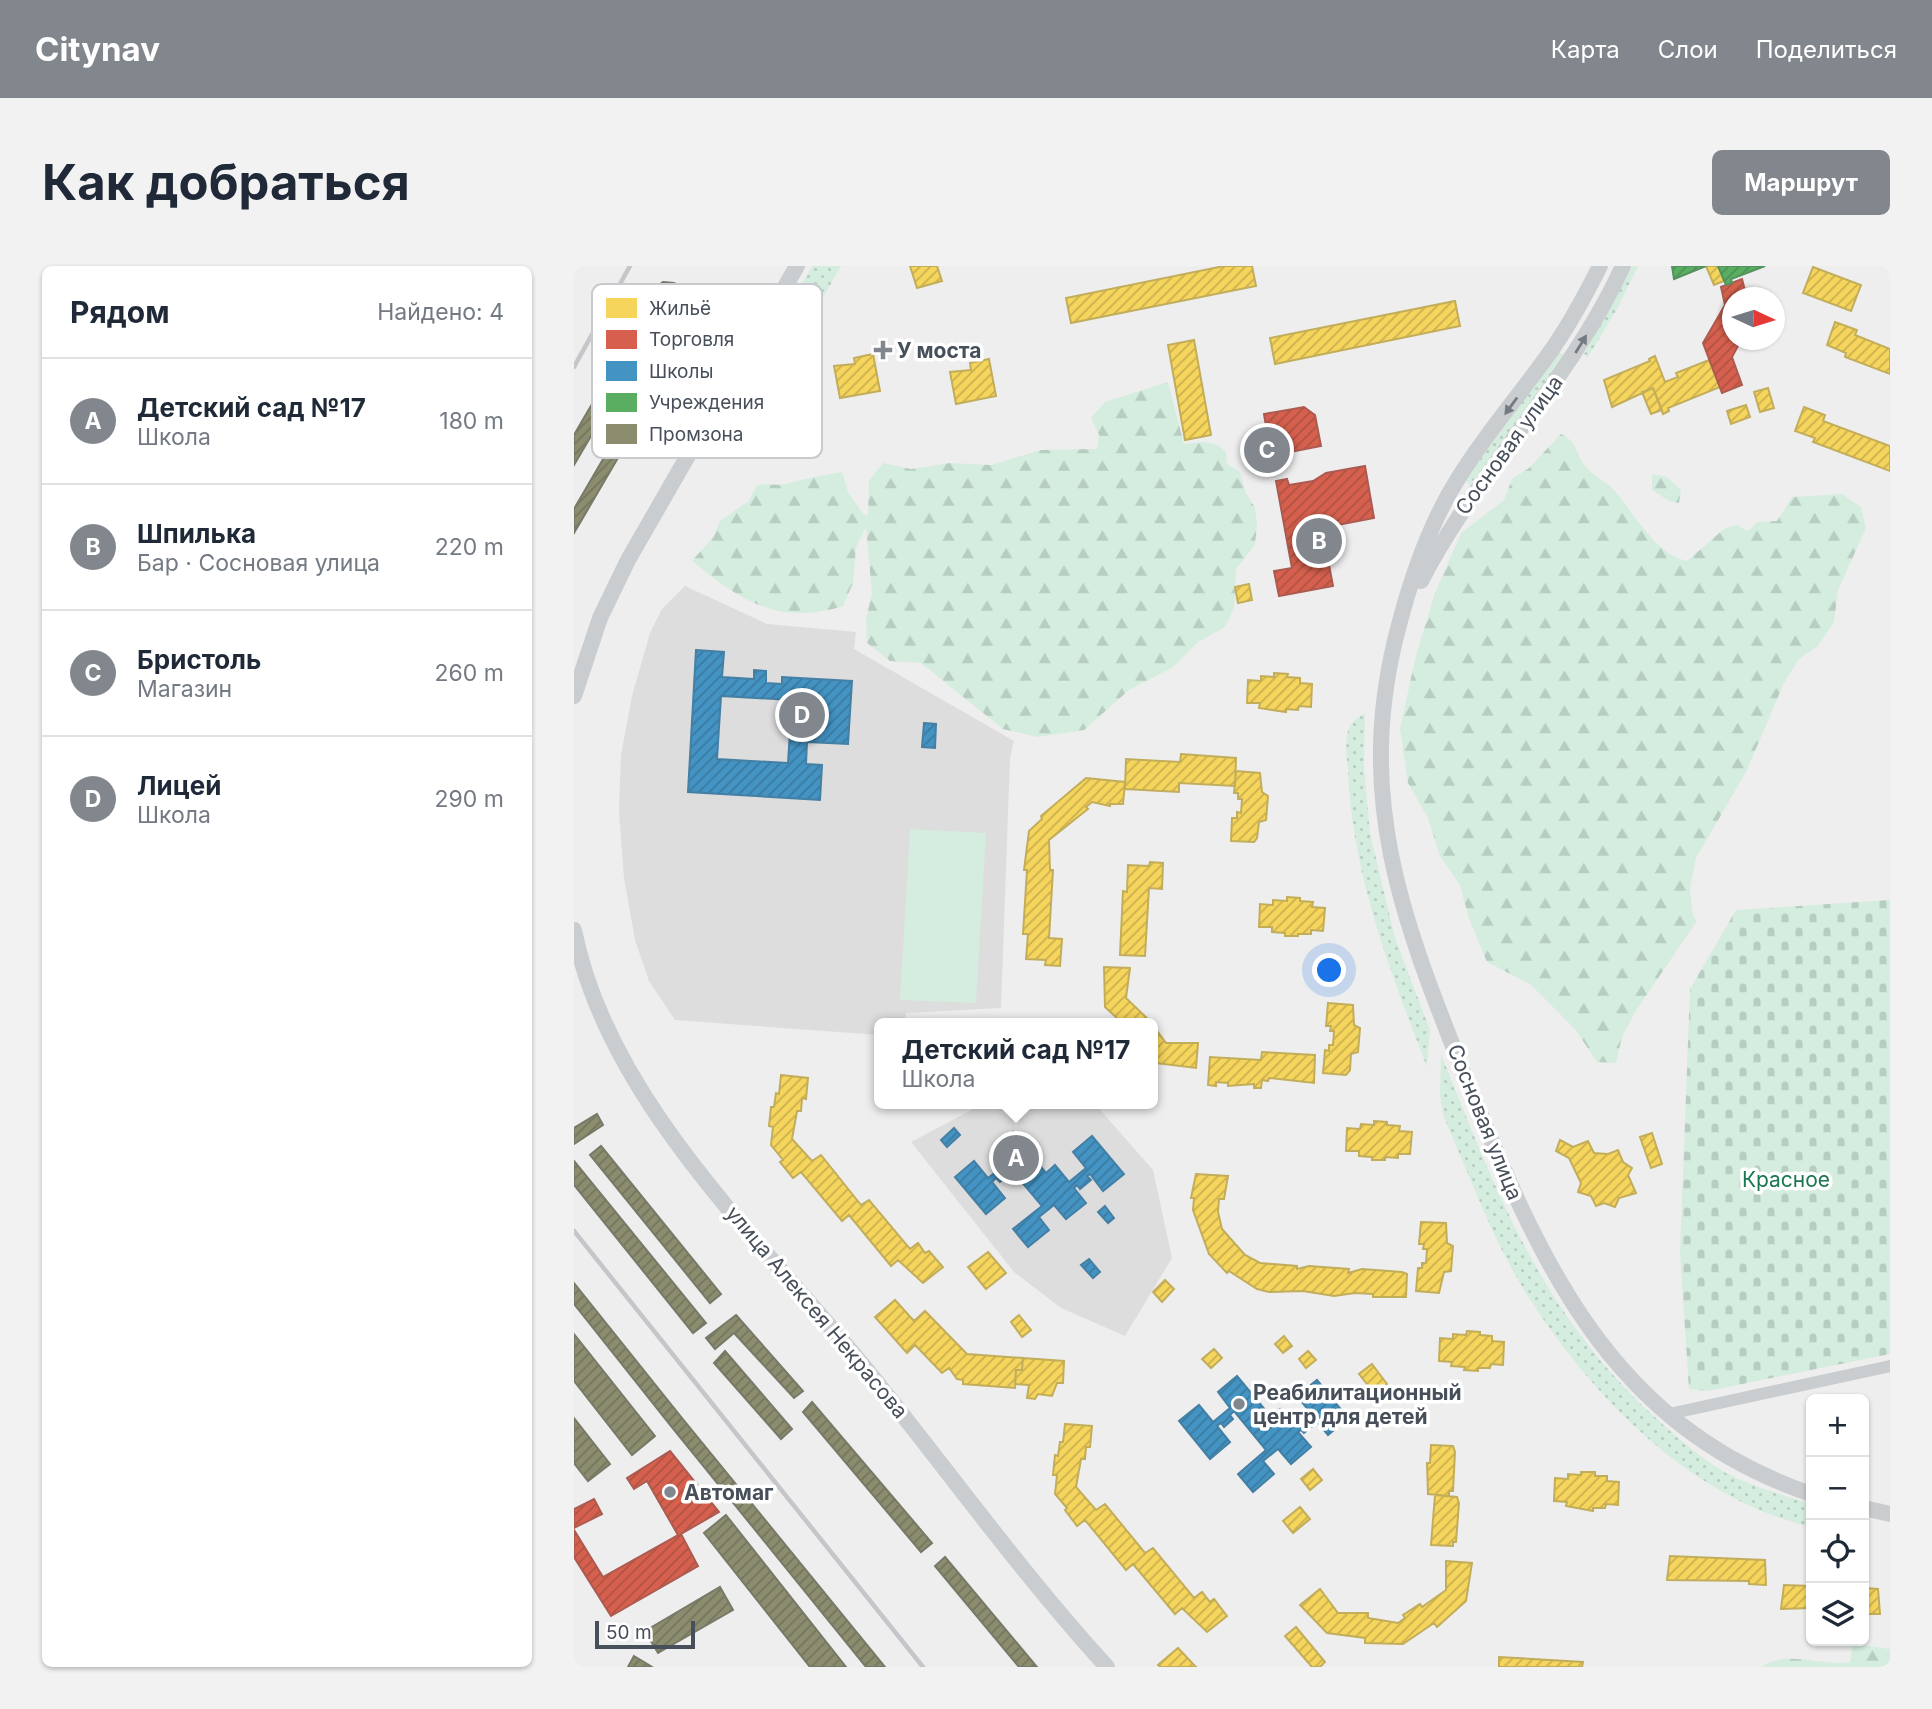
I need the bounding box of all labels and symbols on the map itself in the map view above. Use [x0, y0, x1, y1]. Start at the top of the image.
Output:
legend [592, 284, 822, 458]
north arrow [1722, 287, 1785, 350]
text: Жильё [649, 297, 711, 320]
text: Торговля [649, 328, 734, 351]
one-way arrow [1574, 334, 1587, 353]
place label: У моста [897, 338, 981, 363]
marker: У моста [875, 342, 891, 358]
text: Школы [649, 360, 713, 383]
street label: Сосновая улица [1450, 371, 1568, 519]
text: Учреждения [649, 391, 764, 414]
one-way arrow [1504, 397, 1518, 415]
text: Промзона [649, 423, 743, 446]
pin: C [1244, 424, 1290, 476]
pin: B [1296, 515, 1342, 567]
pin: D [779, 689, 825, 741]
your location [1312, 953, 1346, 987]
street label: Сосновая улица [1442, 1040, 1528, 1204]
pin: A [993, 1132, 1039, 1184]
park label: Красное [1742, 1167, 1830, 1192]
street label: улица Алексея Некрасова [721, 1201, 913, 1423]
place label: Реабилитационный центр для детей [1253, 1380, 1462, 1429]
marker: Реабилитационный центр для детей [1231, 1396, 1247, 1412]
place label: Автомаг [684, 1480, 774, 1505]
marker: Автомаг [662, 1484, 678, 1500]
scale bar [595, 1618, 695, 1650]

